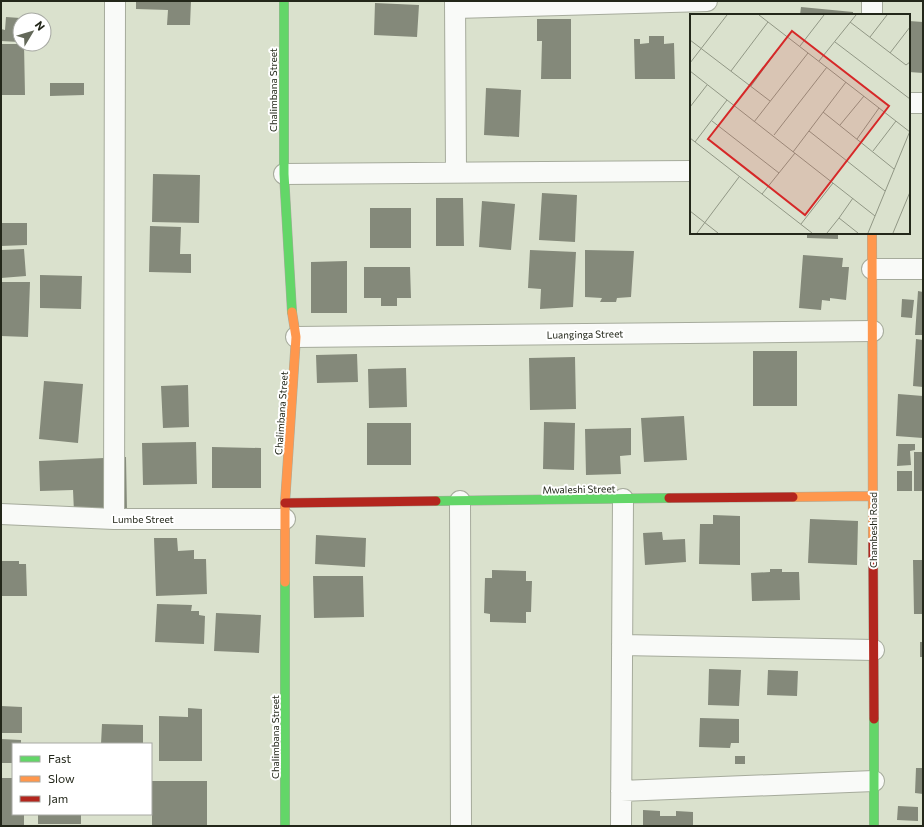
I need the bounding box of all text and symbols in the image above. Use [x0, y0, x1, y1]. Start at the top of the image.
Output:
north arrow [12, 12, 52, 52]
inset map [690, 14, 910, 234]
text: N [33, 18, 48, 33]
street label: Chalimbana Street [267, 48, 279, 132]
street label: Luanginga Street [547, 327, 623, 341]
street label: Chalimbana Street [272, 371, 290, 455]
street label: Mwaleshi Street [542, 482, 616, 496]
street label: Chambeshi Road [867, 492, 879, 568]
street label: Lumbe Street [112, 513, 174, 525]
street label: Chalimbana Street [269, 695, 281, 779]
legend [12, 743, 152, 815]
text: Fast [48, 751, 71, 765]
text: Slow [48, 771, 75, 785]
text: Jam [48, 791, 68, 806]

